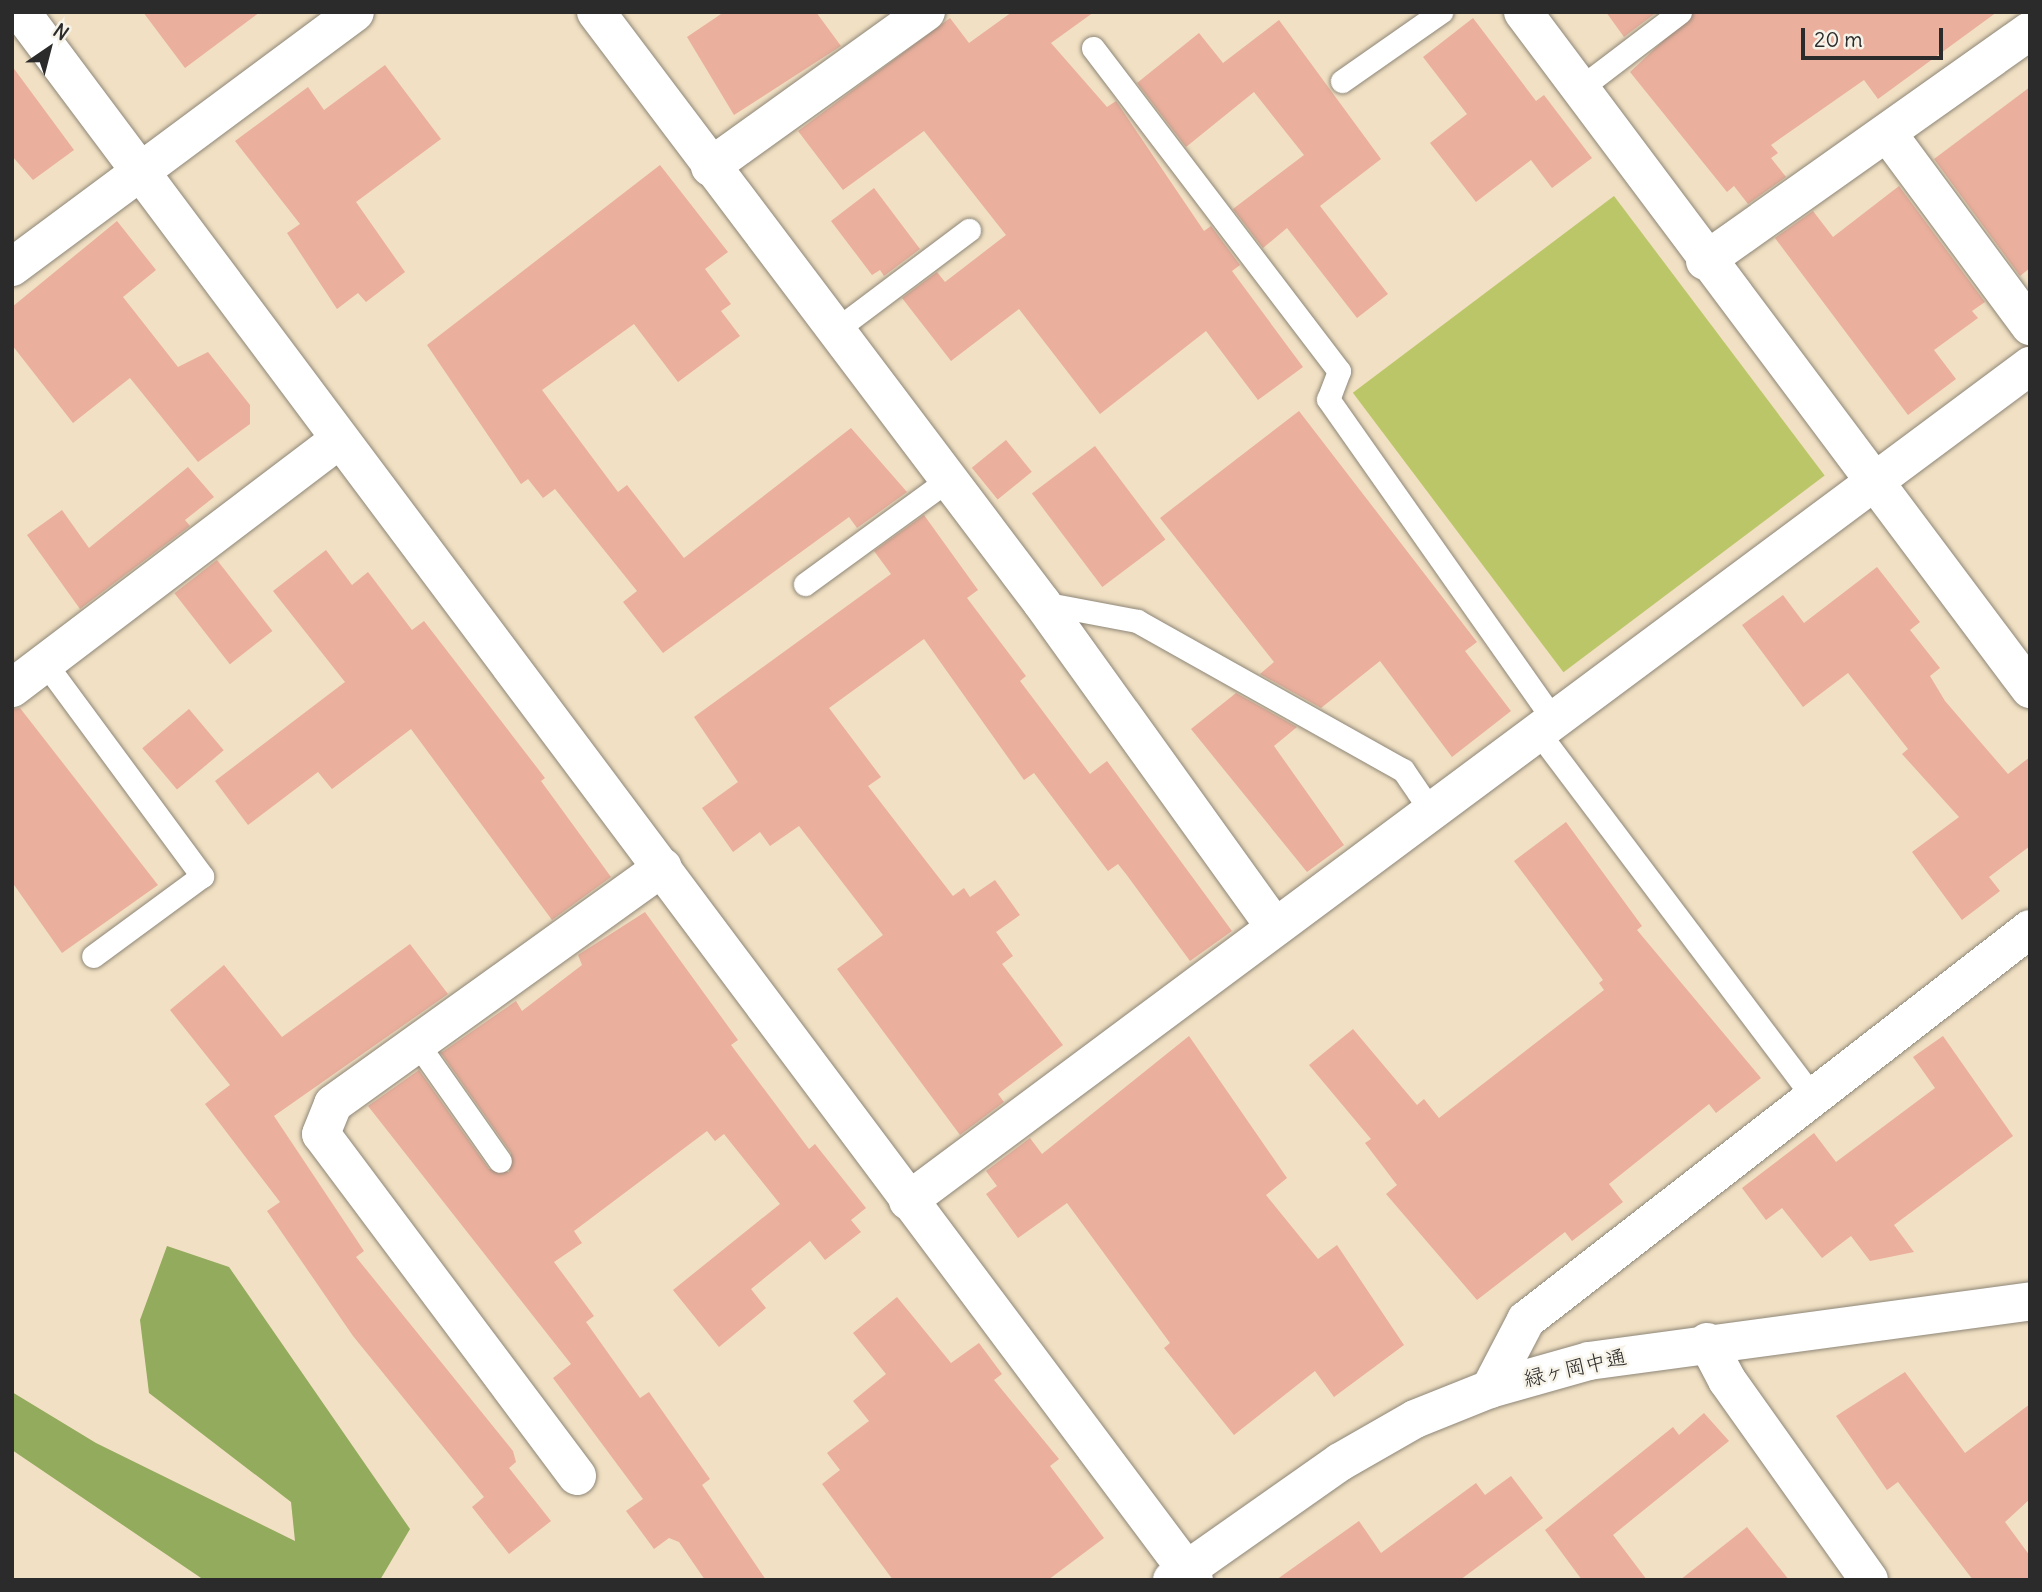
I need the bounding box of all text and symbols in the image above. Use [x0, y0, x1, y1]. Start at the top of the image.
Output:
north arrow [14, 14, 84, 84]
scale bar [1804, 14, 1946, 58]
text: N [49, 18, 73, 45]
text: 20 m [1814, 26, 1863, 53]
street label: 緑ヶ岡中通 [1521, 1344, 1629, 1392]

